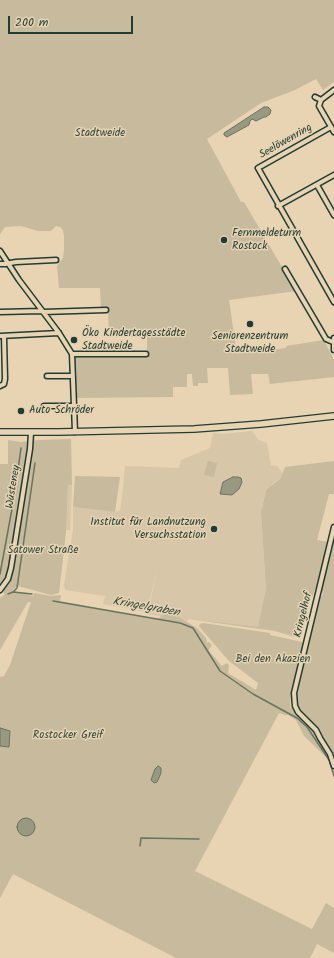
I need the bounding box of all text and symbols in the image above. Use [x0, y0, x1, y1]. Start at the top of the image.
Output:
scale bar [10, 8, 135, 34]
text: 200 m [15, 13, 48, 32]
street label: Seelöwenring [257, 122, 315, 162]
park label: Stadtweide [75, 127, 125, 141]
place label: Fernmeldeturm Rostock [232, 227, 301, 253]
marker: Fernmeldeturm Rostock [219, 235, 229, 245]
marker: Seniorenzentrum Stadtweide [245, 319, 255, 329]
place label: Öko Kindertagesstädte Stadtweide [82, 327, 185, 353]
place label: Seniorenzentrum Stadtweide [212, 330, 288, 356]
marker: Öko Kindertagesstädte Stadtweide [69, 335, 79, 345]
place label: Auto Schröder [29, 404, 94, 418]
marker: Auto Schröder [16, 406, 26, 416]
street label: Wüsteney [4, 464, 24, 510]
place label: Institut für Landnutzung Versuchsstation [90, 516, 206, 542]
marker: Institut für Landnutzung Versuchsstation [209, 524, 219, 534]
park label: Satower Straße [8, 544, 78, 558]
street label: Kringelhof [292, 591, 316, 639]
water label: Kringelgraben [111, 595, 181, 621]
park label: Bei den Akazien [236, 653, 310, 667]
park label: Rostocker Greif [33, 729, 103, 743]

